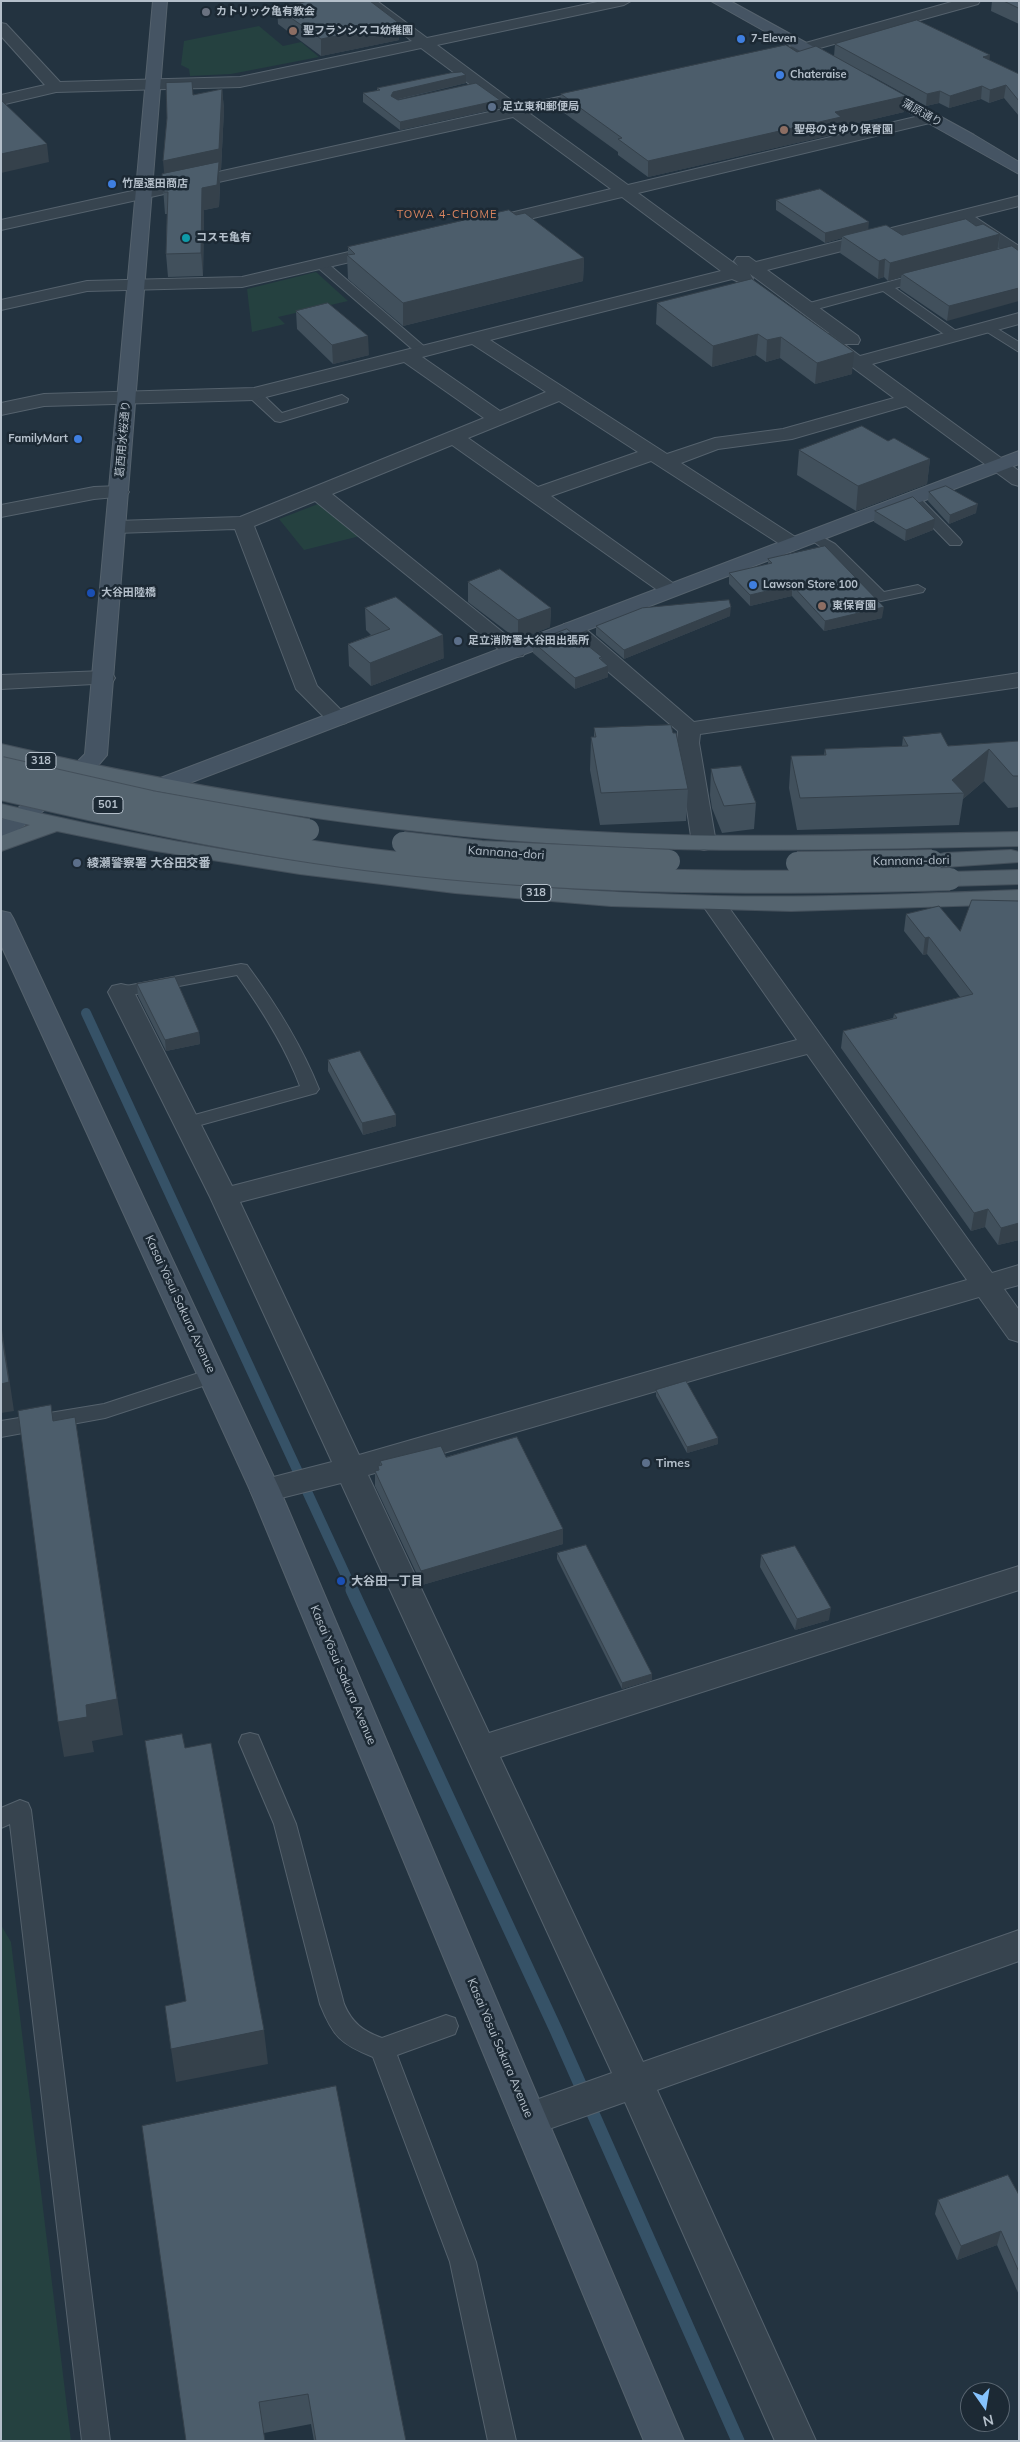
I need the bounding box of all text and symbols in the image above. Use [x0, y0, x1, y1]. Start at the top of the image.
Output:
place label: カトリック亀有教会 [216, 5, 315, 19]
marker: カトリック亀有教会 [200, 6, 212, 18]
place label: 聖フランシスコ幼稚園 [303, 24, 413, 38]
marker: 聖フランシスコ幼稚園 [287, 25, 299, 37]
place label: 7-Eleven [751, 32, 796, 46]
marker: 7-Eleven [735, 33, 747, 45]
place label: Chateraise [790, 68, 847, 82]
marker: Chateraise [774, 69, 786, 81]
street label: 蒲原通り [900, 97, 944, 129]
place label: 足立東和郵便局 [502, 100, 579, 114]
marker: 足立東和郵便局 [486, 101, 498, 113]
place label: 聖母のさゆり保育園 [794, 123, 893, 137]
marker: 聖母のさゆり保育園 [778, 124, 790, 136]
place label: 竹屋遠田商店 [122, 177, 188, 191]
marker: 竹屋遠田商店 [106, 178, 118, 190]
district label: TOWA 4-CHOME [395, 208, 499, 222]
place label: コスモ亀有 [196, 231, 251, 245]
marker: コスモ亀有 [180, 232, 192, 244]
street label: 葛西用水桜通り [113, 400, 133, 478]
place label: FamilyMart [8, 432, 68, 446]
marker: FamilyMart [72, 433, 84, 445]
place label: Lawson Store 100 [763, 578, 858, 592]
marker: Lawson Store 100 [747, 579, 759, 591]
place label: 大谷田陸橋 [101, 586, 156, 600]
marker: 大谷田陸橋 [85, 587, 97, 599]
place label: 東保育園 [832, 599, 876, 613]
marker: 東保育園 [816, 600, 828, 612]
place label: 足立消防署大谷田出張所 [468, 634, 589, 648]
marker: 足立消防署大谷田出張所 [452, 635, 464, 647]
road number: 318 [26, 752, 56, 769]
road number: 501 [93, 796, 123, 814]
street label: Kannana-dori [467, 843, 545, 863]
street label: Kannana-dori [872, 853, 950, 869]
place label: 綾瀬警察署 大谷田交番 [87, 856, 210, 870]
marker: 綾瀬警察署 大谷田交番 [71, 857, 83, 869]
road number: 318 [521, 884, 551, 901]
street label: Kasai Yōsui Sakura Avenue [142, 1233, 218, 1375]
place label: Times [656, 1456, 690, 1470]
marker: Times [640, 1457, 652, 1469]
place label: 大谷田一丁目 [351, 1574, 423, 1588]
marker: 大谷田一丁目 [335, 1575, 347, 1587]
street label: Kasai Yōsui Sakura Avenue [307, 1603, 379, 1747]
street label: Kasai Yōsui Sakura Avenue [464, 1976, 536, 2120]
north arrow [960, 2382, 1010, 2432]
text: N [981, 2411, 995, 2431]

